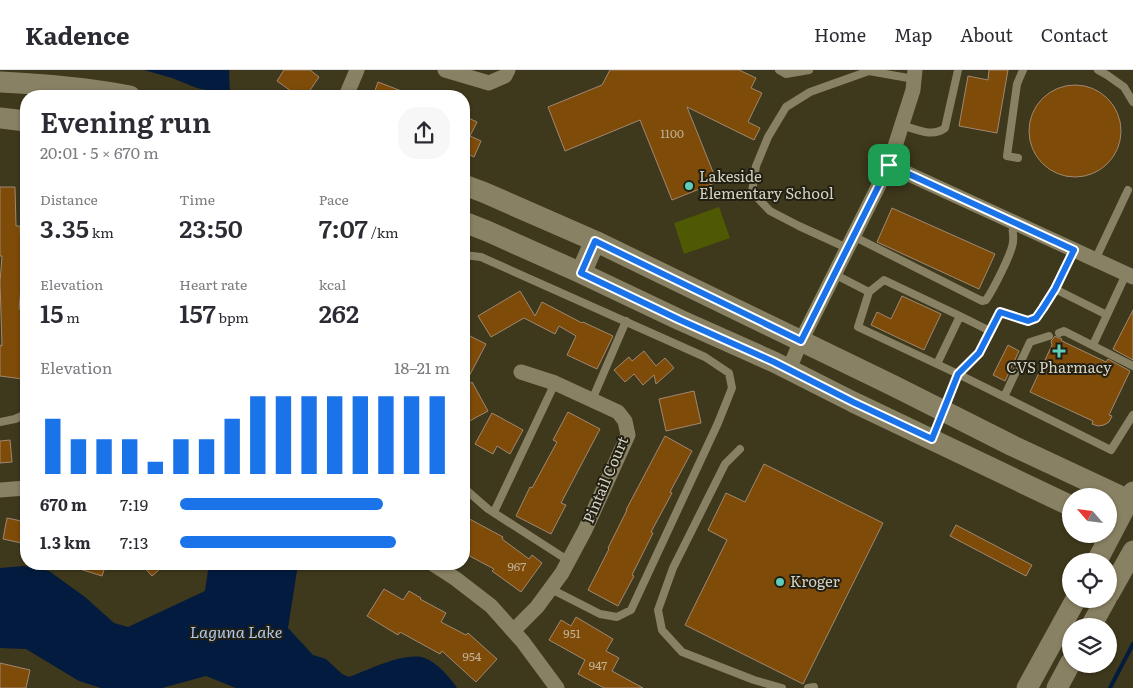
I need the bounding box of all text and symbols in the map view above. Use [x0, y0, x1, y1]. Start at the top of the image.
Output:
text: Kadence [25, 17, 130, 52]
text: Home [814, 21, 866, 48]
text: Map [894, 21, 932, 48]
text: About [960, 21, 1013, 48]
text: Contact [1041, 21, 1108, 48]
text: Evening run [40, 100, 211, 142]
button: share [398, 107, 450, 159]
house number: 1100 [660, 124, 684, 142]
text: 20:01 · 5 × 670 m [40, 140, 159, 164]
pin [868, 144, 910, 186]
icon: arrive [875, 151, 903, 179]
place label: Lakeside Elementary School [699, 164, 834, 204]
marker: Lakeside Elementary School [683, 180, 695, 192]
text: Distance [40, 189, 98, 209]
text: Time [179, 189, 215, 209]
text: Pace [319, 189, 349, 209]
text: 3.35 [40, 209, 89, 246]
text: 23:50 [179, 209, 243, 246]
text: 7:07 [319, 209, 368, 246]
text: km [89, 222, 114, 242]
text: /km [368, 222, 399, 242]
text: Elevation [40, 274, 103, 294]
text: Heart rate [179, 274, 247, 294]
text: kcal [319, 274, 346, 294]
text: 15 [40, 294, 64, 331]
text: 157 [179, 294, 216, 331]
text: 262 [319, 294, 359, 331]
text: m [64, 307, 80, 327]
text: bpm [216, 307, 249, 327]
marker: CVS Pharmacy [1053, 345, 1065, 357]
text: Elevation [40, 355, 112, 379]
text: 18–21 m [394, 355, 450, 379]
place label: CVS Pharmacy [1006, 355, 1112, 378]
street label: Pintail Court [576, 432, 633, 526]
north arrow [1062, 488, 1118, 542]
map controls [1062, 488, 1117, 673]
text: 670 m [40, 492, 87, 516]
text: 7:19 [120, 492, 148, 516]
text: 1.3 km [40, 530, 91, 554]
text: 7:13 [120, 530, 148, 554]
button: locate [1062, 553, 1117, 608]
house number: 967 [508, 557, 526, 575]
place label: Kroger [790, 569, 840, 592]
marker: Kroger [774, 576, 786, 588]
button: layers [1062, 618, 1117, 673]
water label: Laguna Lake [190, 619, 282, 643]
house number: 951 [563, 624, 581, 642]
house number: 954 [463, 647, 482, 665]
house number: 947 [589, 656, 607, 674]

